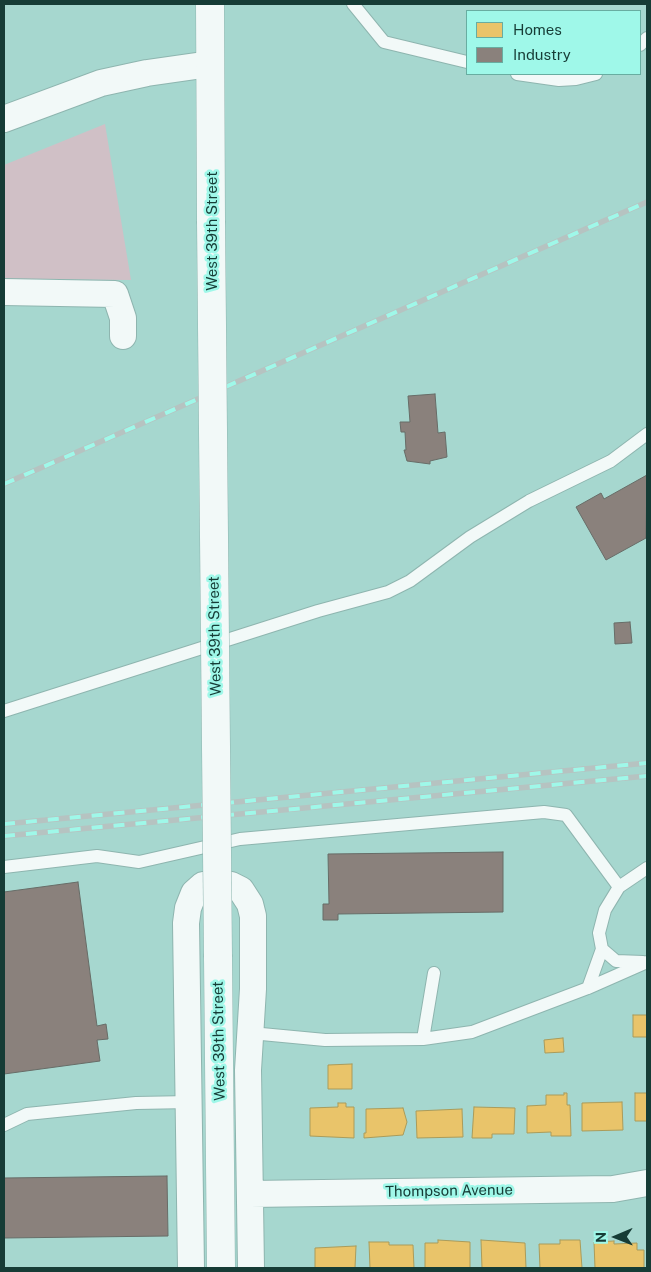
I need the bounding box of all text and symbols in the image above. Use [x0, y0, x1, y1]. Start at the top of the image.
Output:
legend [466, 10, 641, 75]
text: Homes [513, 21, 562, 38]
text: Industry [513, 46, 571, 63]
street label: West 39th Street [203, 171, 221, 291]
street label: West 39th Street [205, 576, 225, 696]
street label: West 39th Street [209, 981, 229, 1101]
street label: Thompson Avenue [385, 1181, 513, 1201]
north arrow [591, 1212, 641, 1262]
text: N [593, 1232, 609, 1243]

